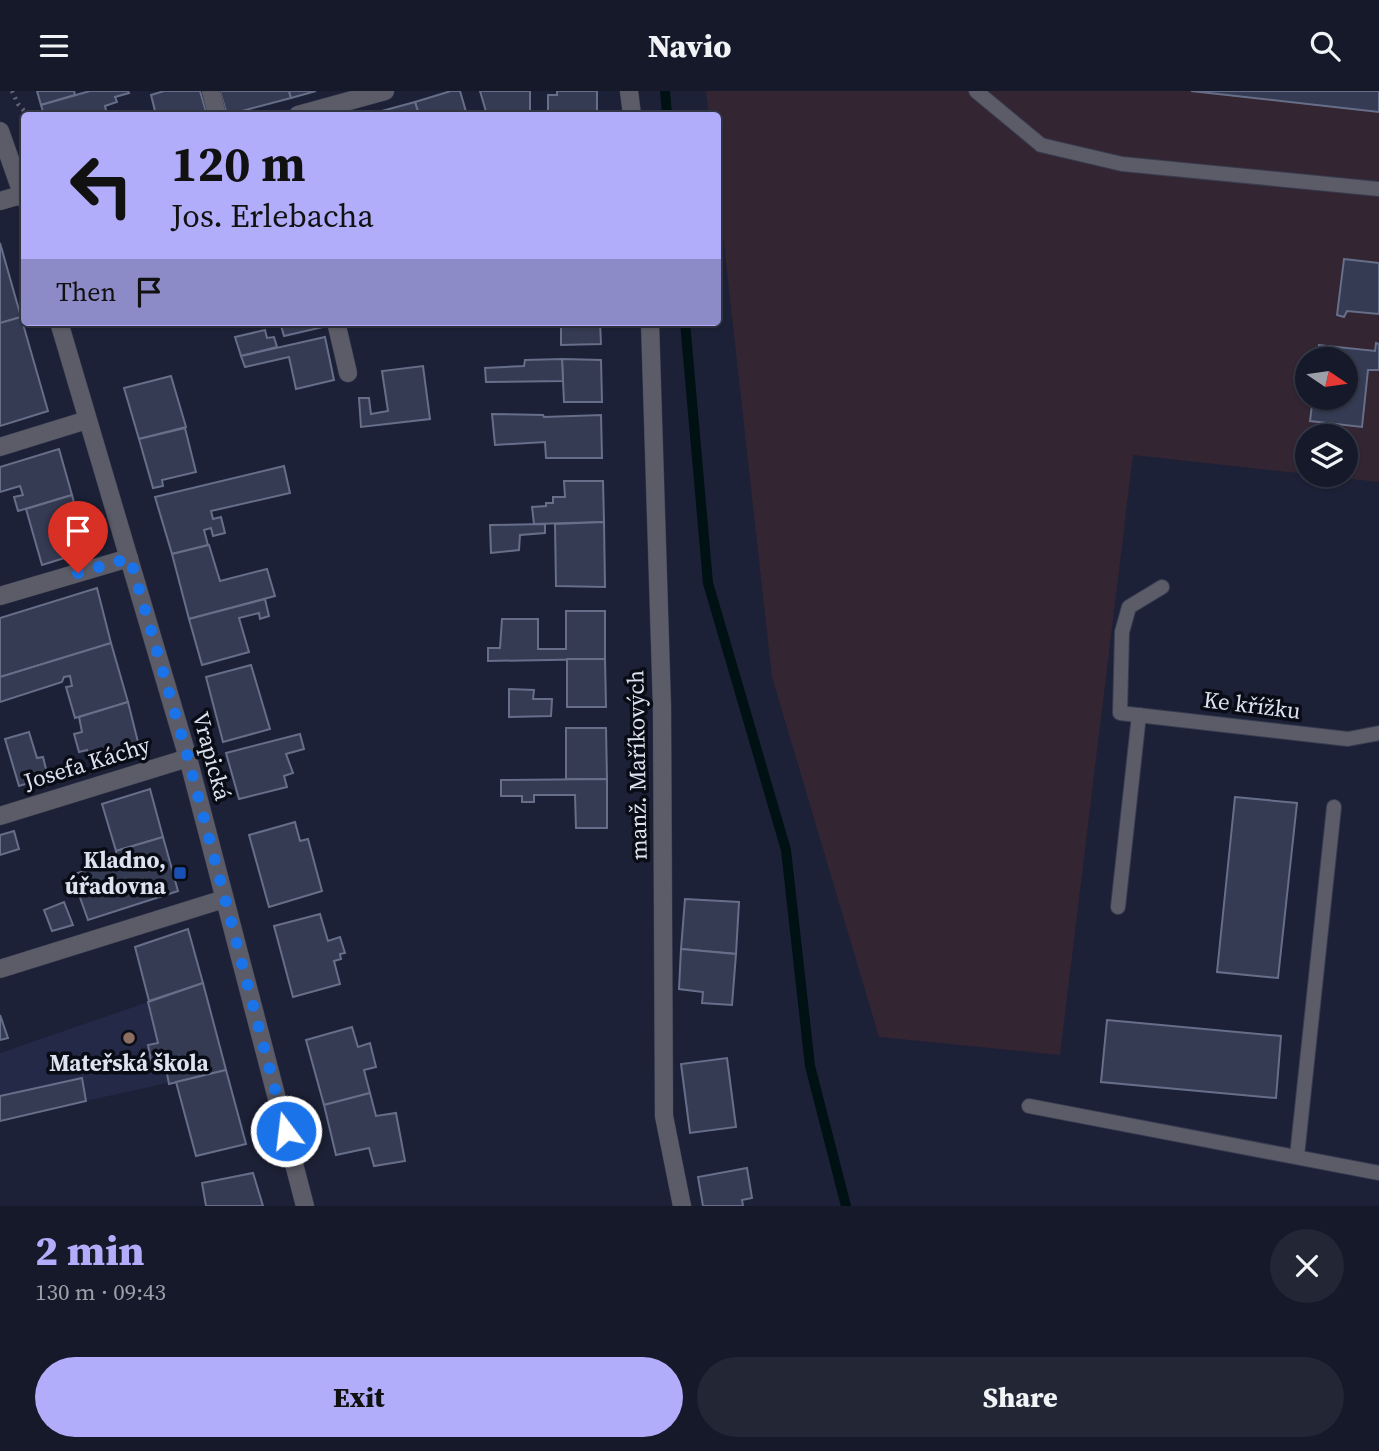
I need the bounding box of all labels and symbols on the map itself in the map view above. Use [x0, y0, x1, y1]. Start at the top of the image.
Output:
north arrow [1295, 347, 1358, 409]
pin [48, 501, 108, 573]
street label: manž. Maříkových [619, 669, 655, 860]
street label: Ke křížku [1202, 683, 1302, 727]
street label: Vrapická [185, 708, 239, 804]
street label: Josefa Káchy [19, 729, 154, 798]
place label: Kladno, úřadovna [65, 844, 167, 902]
marker: Kladno, úřadovna [172, 865, 188, 881]
marker: Mateřská škola [121, 1030, 137, 1046]
place label: Mateřská škola [49, 1047, 210, 1079]
position arrow [249, 1094, 323, 1168]

